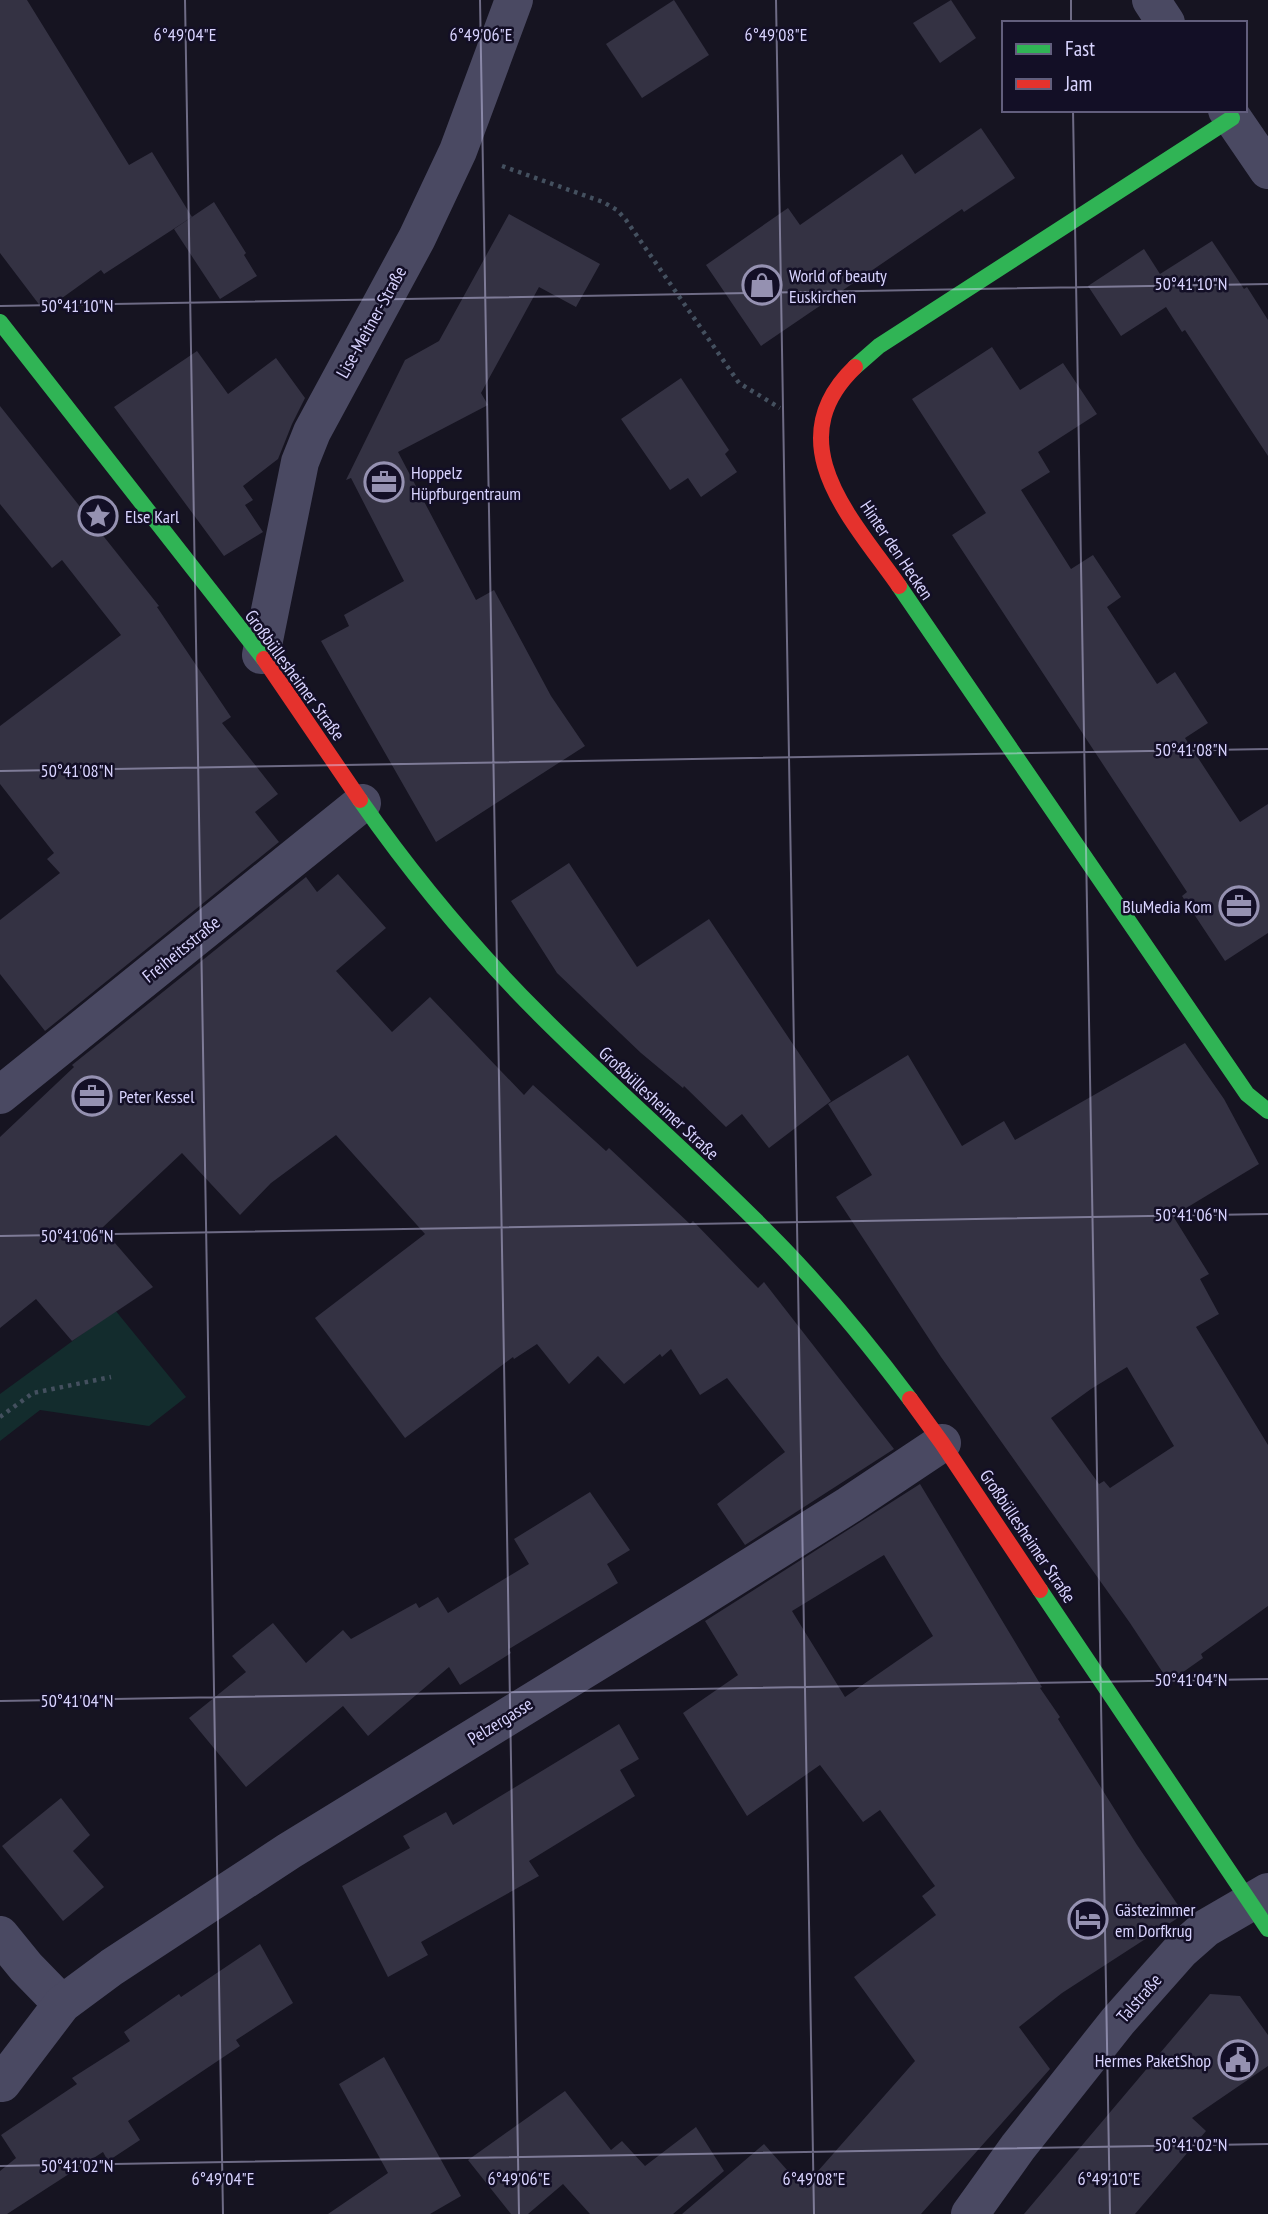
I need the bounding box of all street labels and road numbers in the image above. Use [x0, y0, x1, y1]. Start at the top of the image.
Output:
street label: Lise-Meitner-Straße [331, 262, 411, 382]
street label: Hinter den Hecken [855, 496, 939, 604]
street label: Großbüllesheimer Straße [240, 605, 350, 745]
street label: Freiheitsstraße [137, 911, 225, 987]
street label: Großbüllesheimer Straße [594, 1041, 724, 1165]
street label: Großbüllesheimer Straße [975, 1465, 1081, 1607]
street label: Pelzergasse [463, 1692, 537, 1750]
street label: Talstraße [1112, 1969, 1166, 2027]

